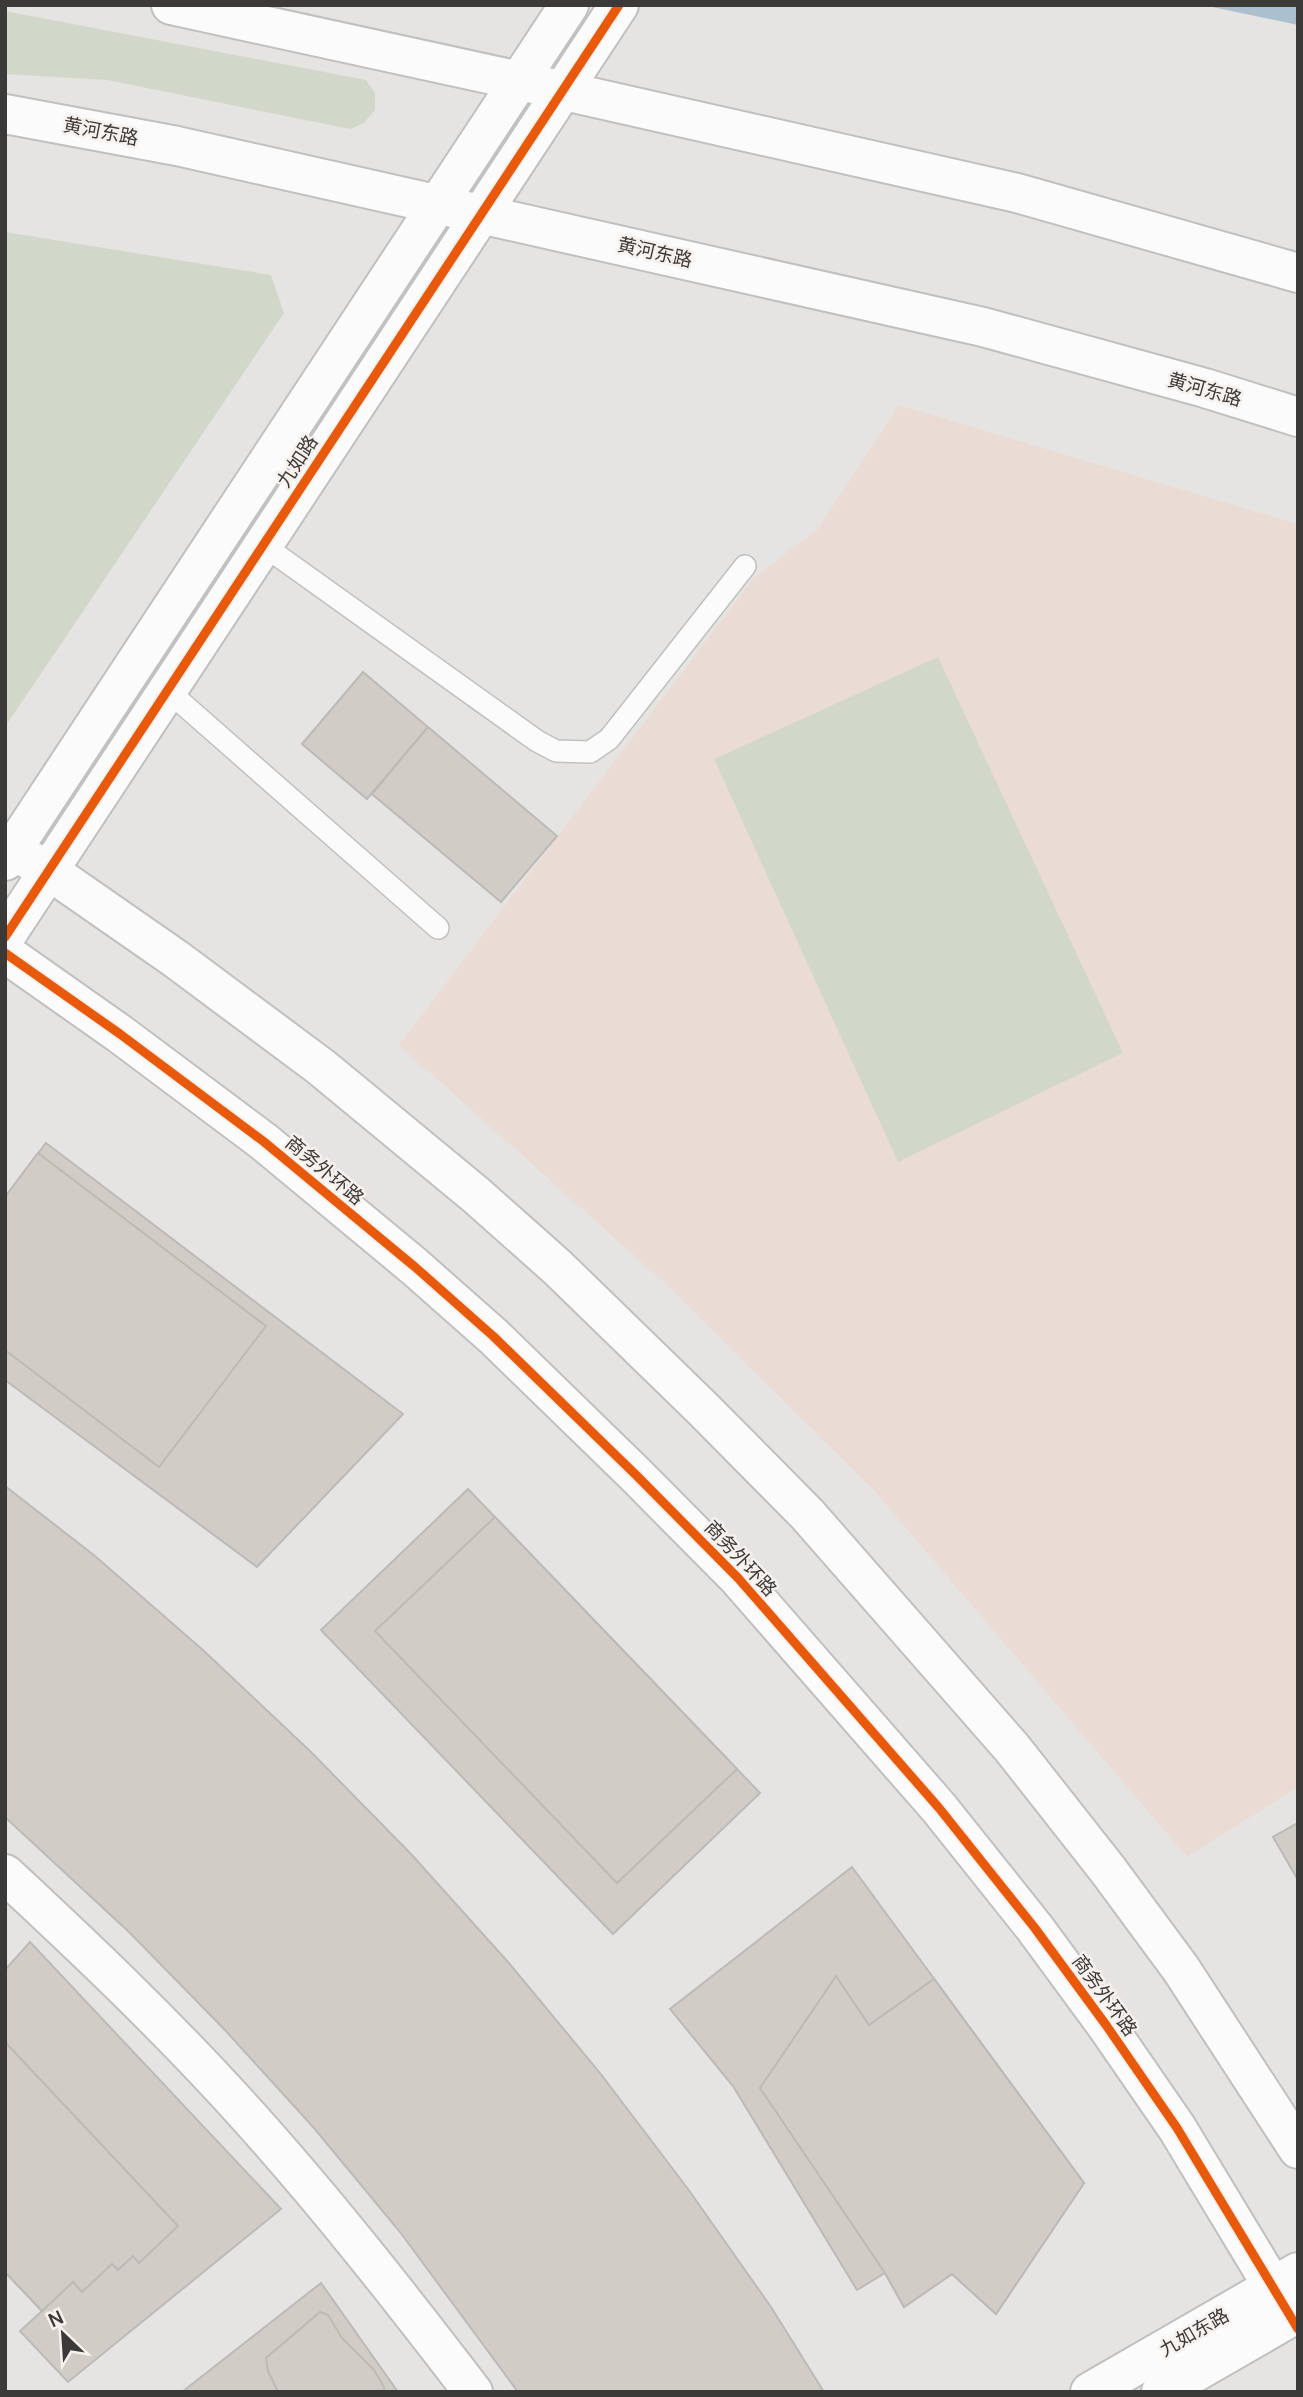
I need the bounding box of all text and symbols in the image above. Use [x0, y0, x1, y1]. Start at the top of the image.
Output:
street label: 黄河东路 [61, 111, 141, 151]
street label: 黄河东路 [615, 231, 695, 273]
street label: 黄河东路 [1165, 366, 1245, 412]
street label: 九如路 [271, 430, 323, 492]
street label: 商务外环路 [280, 1130, 370, 1210]
street label: 商务外环路 [699, 1514, 783, 1602]
street label: 商务外环路 [1067, 1949, 1143, 2041]
north arrow [28, 2299, 98, 2369]
street label: 九如东路 [1155, 2302, 1233, 2362]
text: N [44, 2304, 67, 2333]

